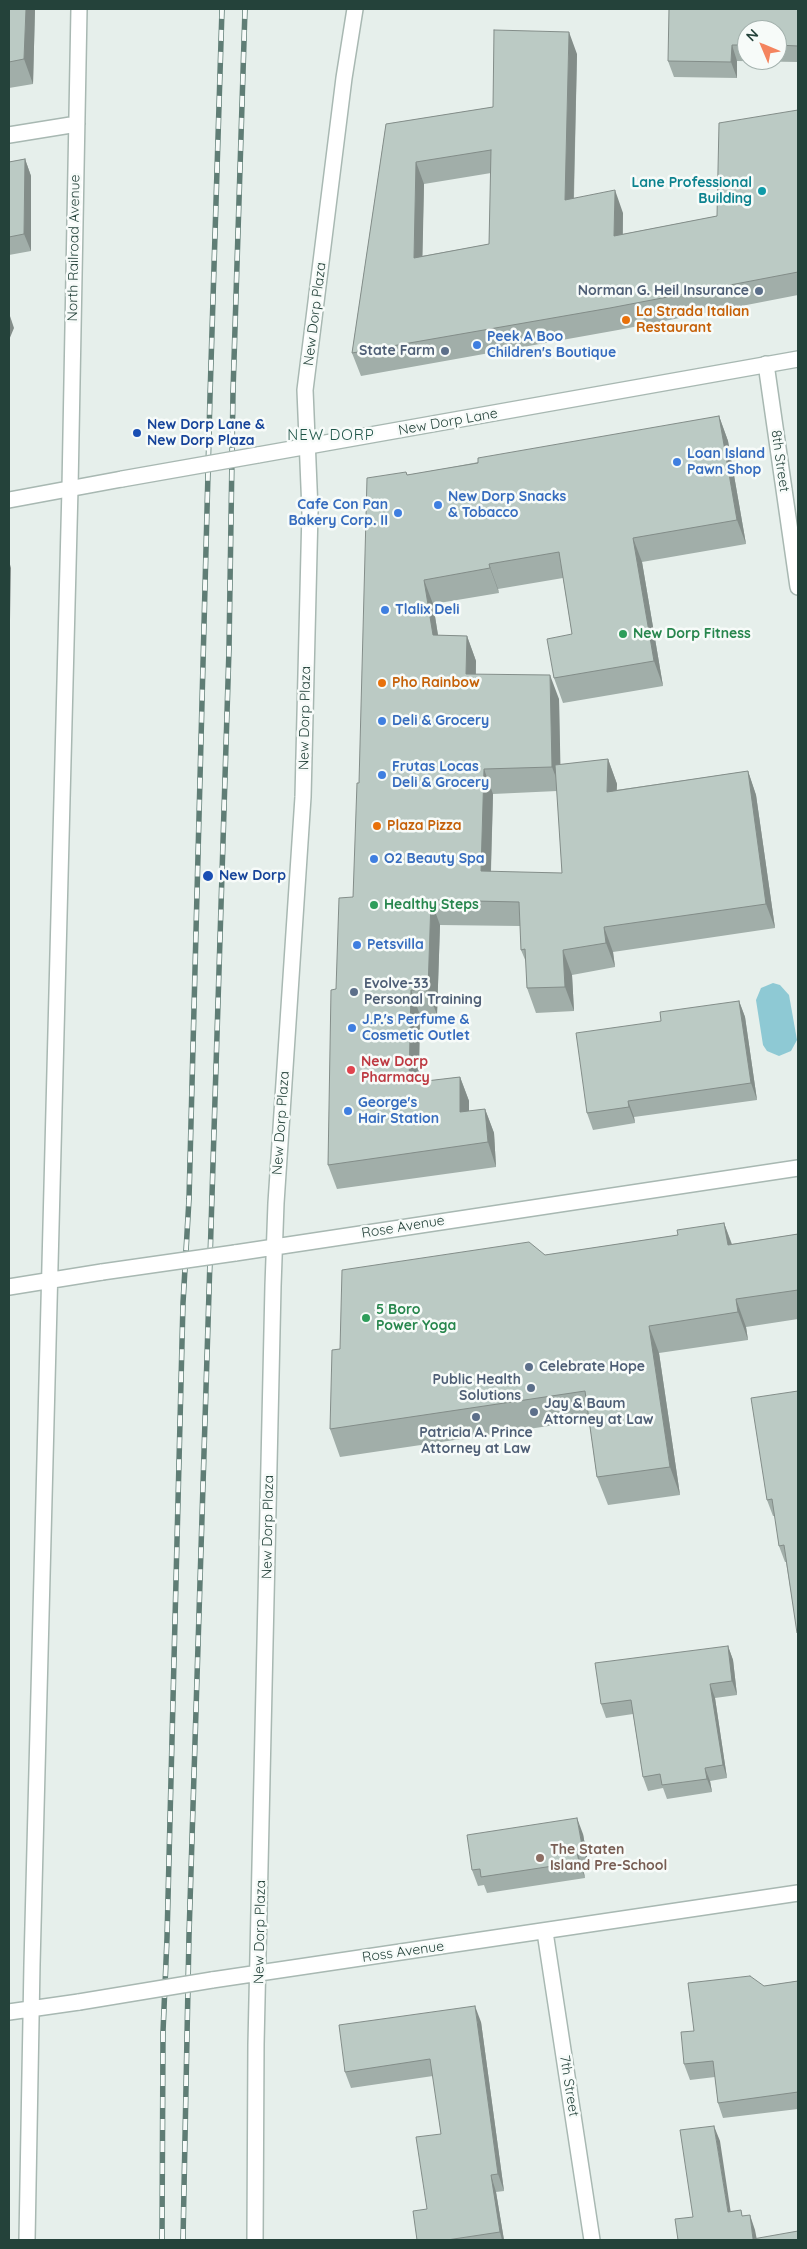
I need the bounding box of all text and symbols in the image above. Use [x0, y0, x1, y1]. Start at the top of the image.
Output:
north arrow [737, 20, 787, 70]
text: N [742, 25, 762, 45]
street label: North Railroad Avenue [64, 174, 84, 322]
place label: Lane Professional Building [631, 175, 752, 208]
marker: Lane Professional Building [756, 185, 768, 197]
street label: New Dorp Plaza [300, 261, 330, 367]
place label: Norman G. Heil Insurance [578, 283, 749, 299]
marker: Norman G. Heil Insurance [753, 285, 765, 297]
place label: La Strada Italian Restaurant [636, 304, 749, 336]
marker: La Strada Italian Restaurant [620, 314, 632, 326]
place label: Peek A Boo Children's Boutique [487, 329, 616, 362]
marker: Peek A Boo Children's Boutique [471, 339, 483, 351]
place label: State Farm [359, 343, 435, 359]
marker: State Farm [439, 345, 451, 357]
street label: New Dorp Lane [397, 405, 499, 439]
place label: New Dorp Lane & New Dorp Plaza [147, 417, 265, 450]
district label: NEW DORP [286, 426, 376, 444]
marker: New Dorp Lane & New Dorp Plaza [131, 427, 143, 439]
street label: 8th Street [767, 429, 793, 493]
place label: Loan Island Pawn Shop [687, 446, 765, 478]
marker: Loan Island Pawn Shop [671, 456, 683, 468]
place label: New Dorp Snacks & Tobacco [448, 489, 566, 522]
place label: Cafe Con Pan Bakery Corp. II [288, 497, 388, 530]
marker: New Dorp Snacks & Tobacco [432, 499, 444, 511]
marker: Cafe Con Pan Bakery Corp. II [392, 507, 404, 519]
place label: Tlalix Deli [395, 602, 460, 618]
marker: Tlalix Deli [379, 604, 391, 616]
place label: New Dorp Fitness [633, 626, 751, 642]
marker: New Dorp Fitness [617, 628, 629, 640]
street label: New Dorp Plaza [296, 666, 314, 770]
place label: Pho Rainbow [392, 675, 480, 691]
marker: Pho Rainbow [376, 677, 388, 689]
place label: Deli & Grocery [392, 713, 489, 729]
marker: Deli & Grocery [376, 715, 388, 727]
place label: Frutas Locas Deli & Grocery [392, 759, 489, 792]
marker: Frutas Locas Deli & Grocery [376, 769, 388, 781]
place label: Plaza Pizza [387, 818, 462, 834]
marker: Plaza Pizza [371, 820, 383, 832]
place label: O2 Beauty Spa [384, 851, 485, 867]
marker: O2 Beauty Spa [368, 853, 380, 865]
place label: New Dorp [219, 868, 286, 884]
marker: New Dorp [201, 869, 215, 883]
place label: Healthy Steps [384, 897, 479, 913]
marker: Healthy Steps [368, 899, 380, 911]
place label: Petsvilla [367, 937, 424, 953]
marker: Petsvilla [351, 939, 363, 951]
place label: Evolve-33 Personal Training [364, 976, 482, 1009]
marker: Evolve-33 Personal Training [348, 986, 360, 998]
place label: J.P.'s Perfume & Cosmetic Outlet [362, 1012, 470, 1044]
marker: J.P.'s Perfume & Cosmetic Outlet [346, 1022, 358, 1034]
place label: New Dorp Pharmacy [361, 1054, 430, 1086]
marker: New Dorp Pharmacy [345, 1064, 357, 1076]
street label: New Dorp Plaza [269, 1071, 293, 1175]
place label: George's Hair Station [358, 1095, 439, 1128]
marker: George's Hair Station [342, 1105, 354, 1117]
street label: Rose Avenue [360, 1212, 446, 1242]
place label: 5 Boro Power Yoga [376, 1302, 456, 1334]
marker: 5 Boro Power Yoga [360, 1312, 372, 1324]
place label: Celebrate Hope [539, 1359, 645, 1375]
marker: Celebrate Hope [523, 1361, 535, 1373]
place label: Public Health Solutions [432, 1372, 521, 1404]
marker: Public Health Solutions [525, 1382, 537, 1394]
place label: Jay & Baum Attorney at Law [544, 1396, 654, 1428]
marker: Jay & Baum Attorney at Law [528, 1406, 540, 1418]
marker: Patricia A. Prince Attorney at Law [470, 1411, 482, 1423]
place label: Patricia A. Prince Attorney at Law [419, 1425, 533, 1458]
street label: New Dorp Plaza [259, 1475, 277, 1579]
place label: The Staten Island Pre-School [550, 1842, 667, 1874]
marker: The Staten Island Pre-School [534, 1852, 546, 1864]
street label: New Dorp Plaza [251, 1880, 269, 1984]
street label: Ross Avenue [361, 1938, 445, 1966]
street label: 7th Street [556, 2054, 582, 2118]

